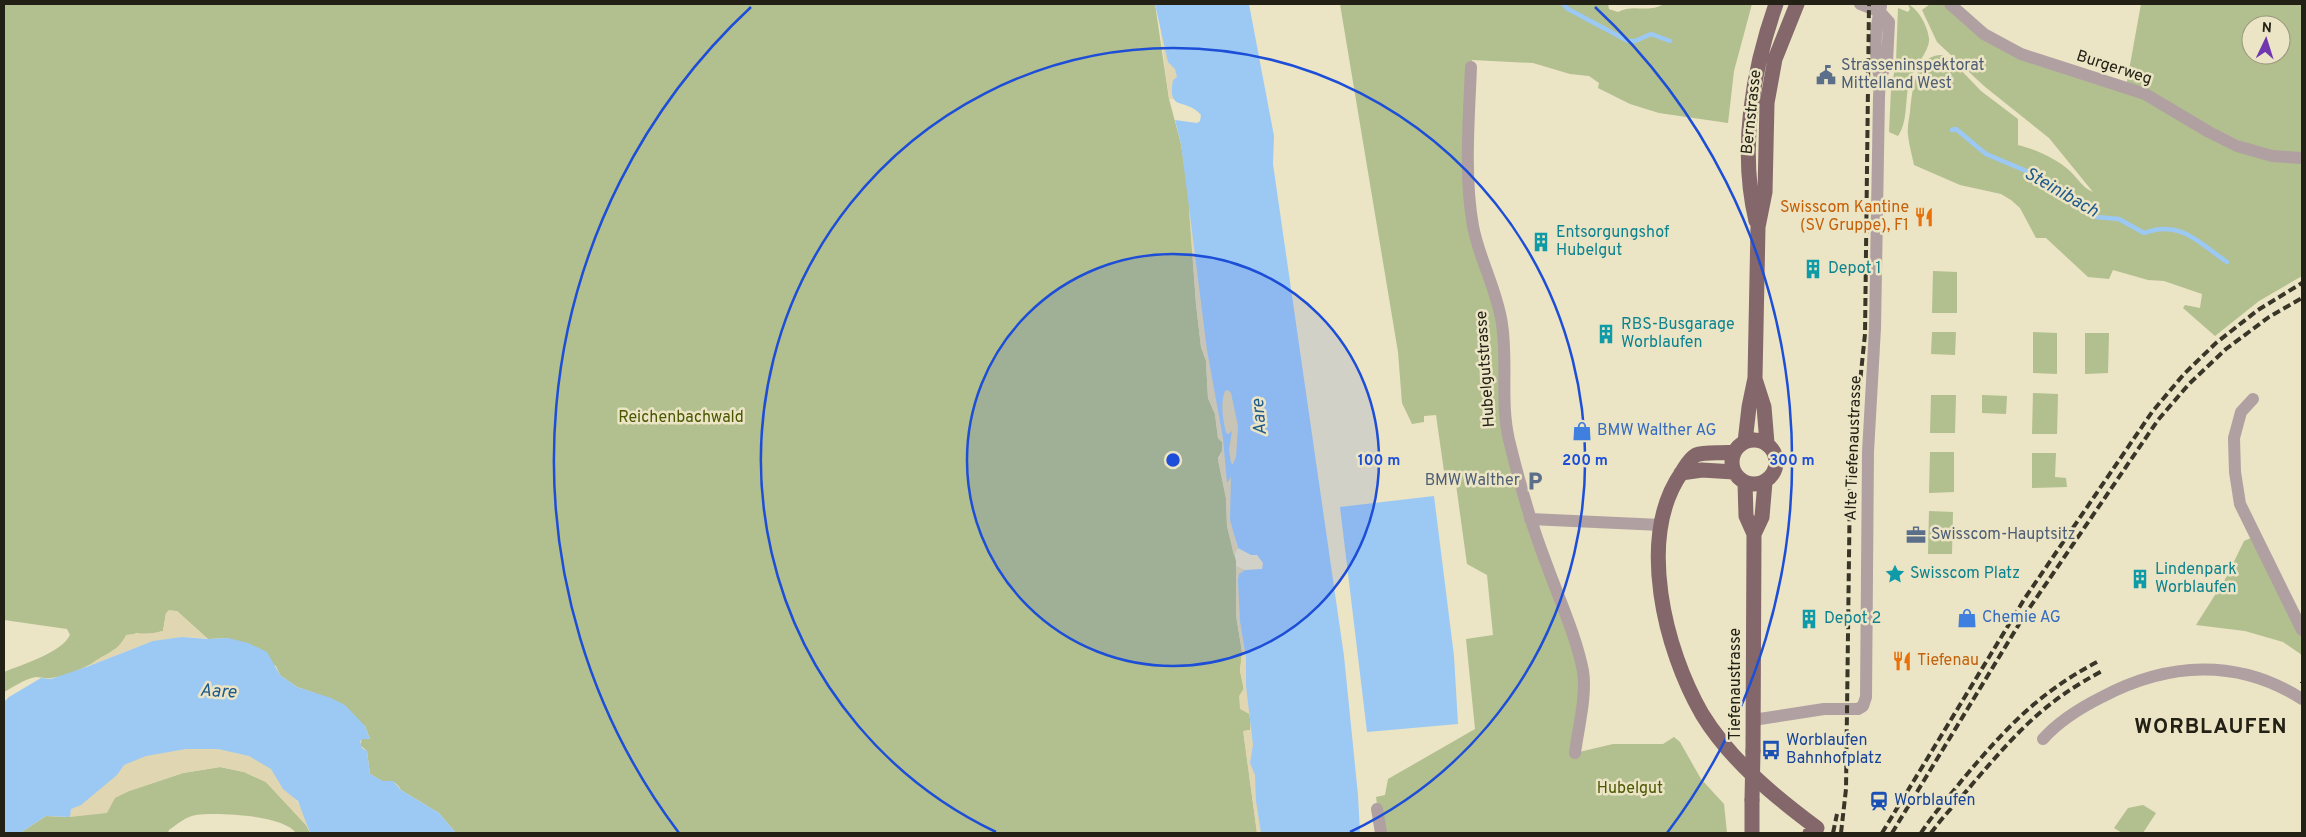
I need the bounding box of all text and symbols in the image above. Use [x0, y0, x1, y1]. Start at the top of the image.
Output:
north arrow [2241, 15, 2291, 65]
text: N [2261, 20, 2272, 37]
street label: Burgerweg [2074, 46, 2154, 90]
place label: Strasseninspektorat Mittelland West [1841, 56, 1984, 94]
public building icon: Strasseninspektorat Mittelland West [1815, 64, 1837, 86]
street label: Bernstrasse [1738, 69, 1766, 155]
water label: Steinibach [2020, 163, 2102, 224]
place label: Swisscom Kantine (SV Gruppe), F1 [1780, 198, 1909, 236]
restaurant icon: Swisscom Kantine (SV Gruppe), F1 [1913, 206, 1935, 228]
place label: Entsorgungshof Hubelgut [1556, 223, 1670, 261]
building icon: Entsorgungshof Hubelgut [1530, 231, 1552, 253]
building icon: Depot 1 [1802, 258, 1824, 280]
place label: Depot 1 [1828, 259, 1881, 279]
street label: Hubelgutstrasse [1472, 310, 1500, 428]
place label: RBS-Busgarage Worblaufen [1621, 315, 1735, 353]
building icon: RBS-Busgarage Worblaufen [1595, 323, 1617, 345]
street label: Alte Tiefenaustrasse [1841, 375, 1867, 521]
water label: Aare [1247, 397, 1273, 436]
park label: Reichenbachwald [618, 408, 744, 428]
shop icon: BMW Walther AG [1571, 420, 1593, 442]
place label: BMW Walther AG [1597, 421, 1717, 441]
centre of rings [1164, 451, 1182, 469]
text: 100 m [1358, 452, 1400, 471]
text: 200 m [1562, 452, 1608, 471]
text: 300 m [1769, 452, 1815, 471]
parking icon: BMW Walther [1524, 470, 1546, 492]
place label: BMW Walther [1425, 471, 1520, 491]
office icon: Swisscom-Hauptsitz [1905, 524, 1927, 546]
place label: Swisscom-Hauptsitz [1931, 525, 2076, 545]
place label: Lindenpark Worblaufen [2155, 560, 2237, 598]
place icon: Swisscom Platz [1884, 563, 1906, 585]
place label: Swisscom Platz [1910, 564, 2020, 584]
building icon: Lindenpark Worblaufen [2129, 568, 2151, 590]
shop icon: Chemie AG [1956, 607, 1978, 629]
building icon: Depot 2 [1798, 608, 1820, 630]
place label: Chemie AG [1982, 608, 2061, 628]
place label: Depot 2 [1824, 609, 1881, 629]
street label: Tiefenaustrasse [1726, 628, 1746, 740]
restaurant icon: Tiefenau [1891, 650, 1913, 672]
place label: Tiefenau [1917, 651, 1979, 671]
water label: Aare [199, 680, 238, 704]
district label: WORBLAUFEN [2134, 714, 2288, 741]
place label: Worblaufen Bahnhofplatz [1786, 731, 1882, 769]
bus stop icon: Worblaufen Bahnhofplatz [1760, 739, 1782, 761]
park label: Hubelgut [1597, 779, 1663, 799]
station icon: Worblaufen [1868, 790, 1890, 812]
place label: Worblaufen [1894, 791, 1975, 811]

